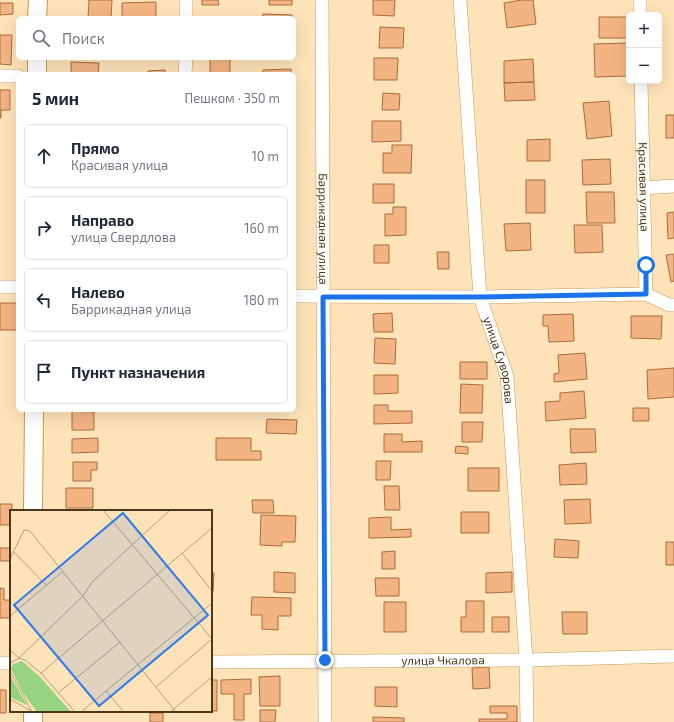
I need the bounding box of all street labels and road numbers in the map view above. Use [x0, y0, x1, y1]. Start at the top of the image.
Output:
street label: Красивая улица [636, 142, 653, 232]
street label: Баррикадная улица [316, 173, 331, 285]
street label: улица Суворова [480, 315, 517, 404]
street label: улица Чкалова [401, 652, 485, 668]

